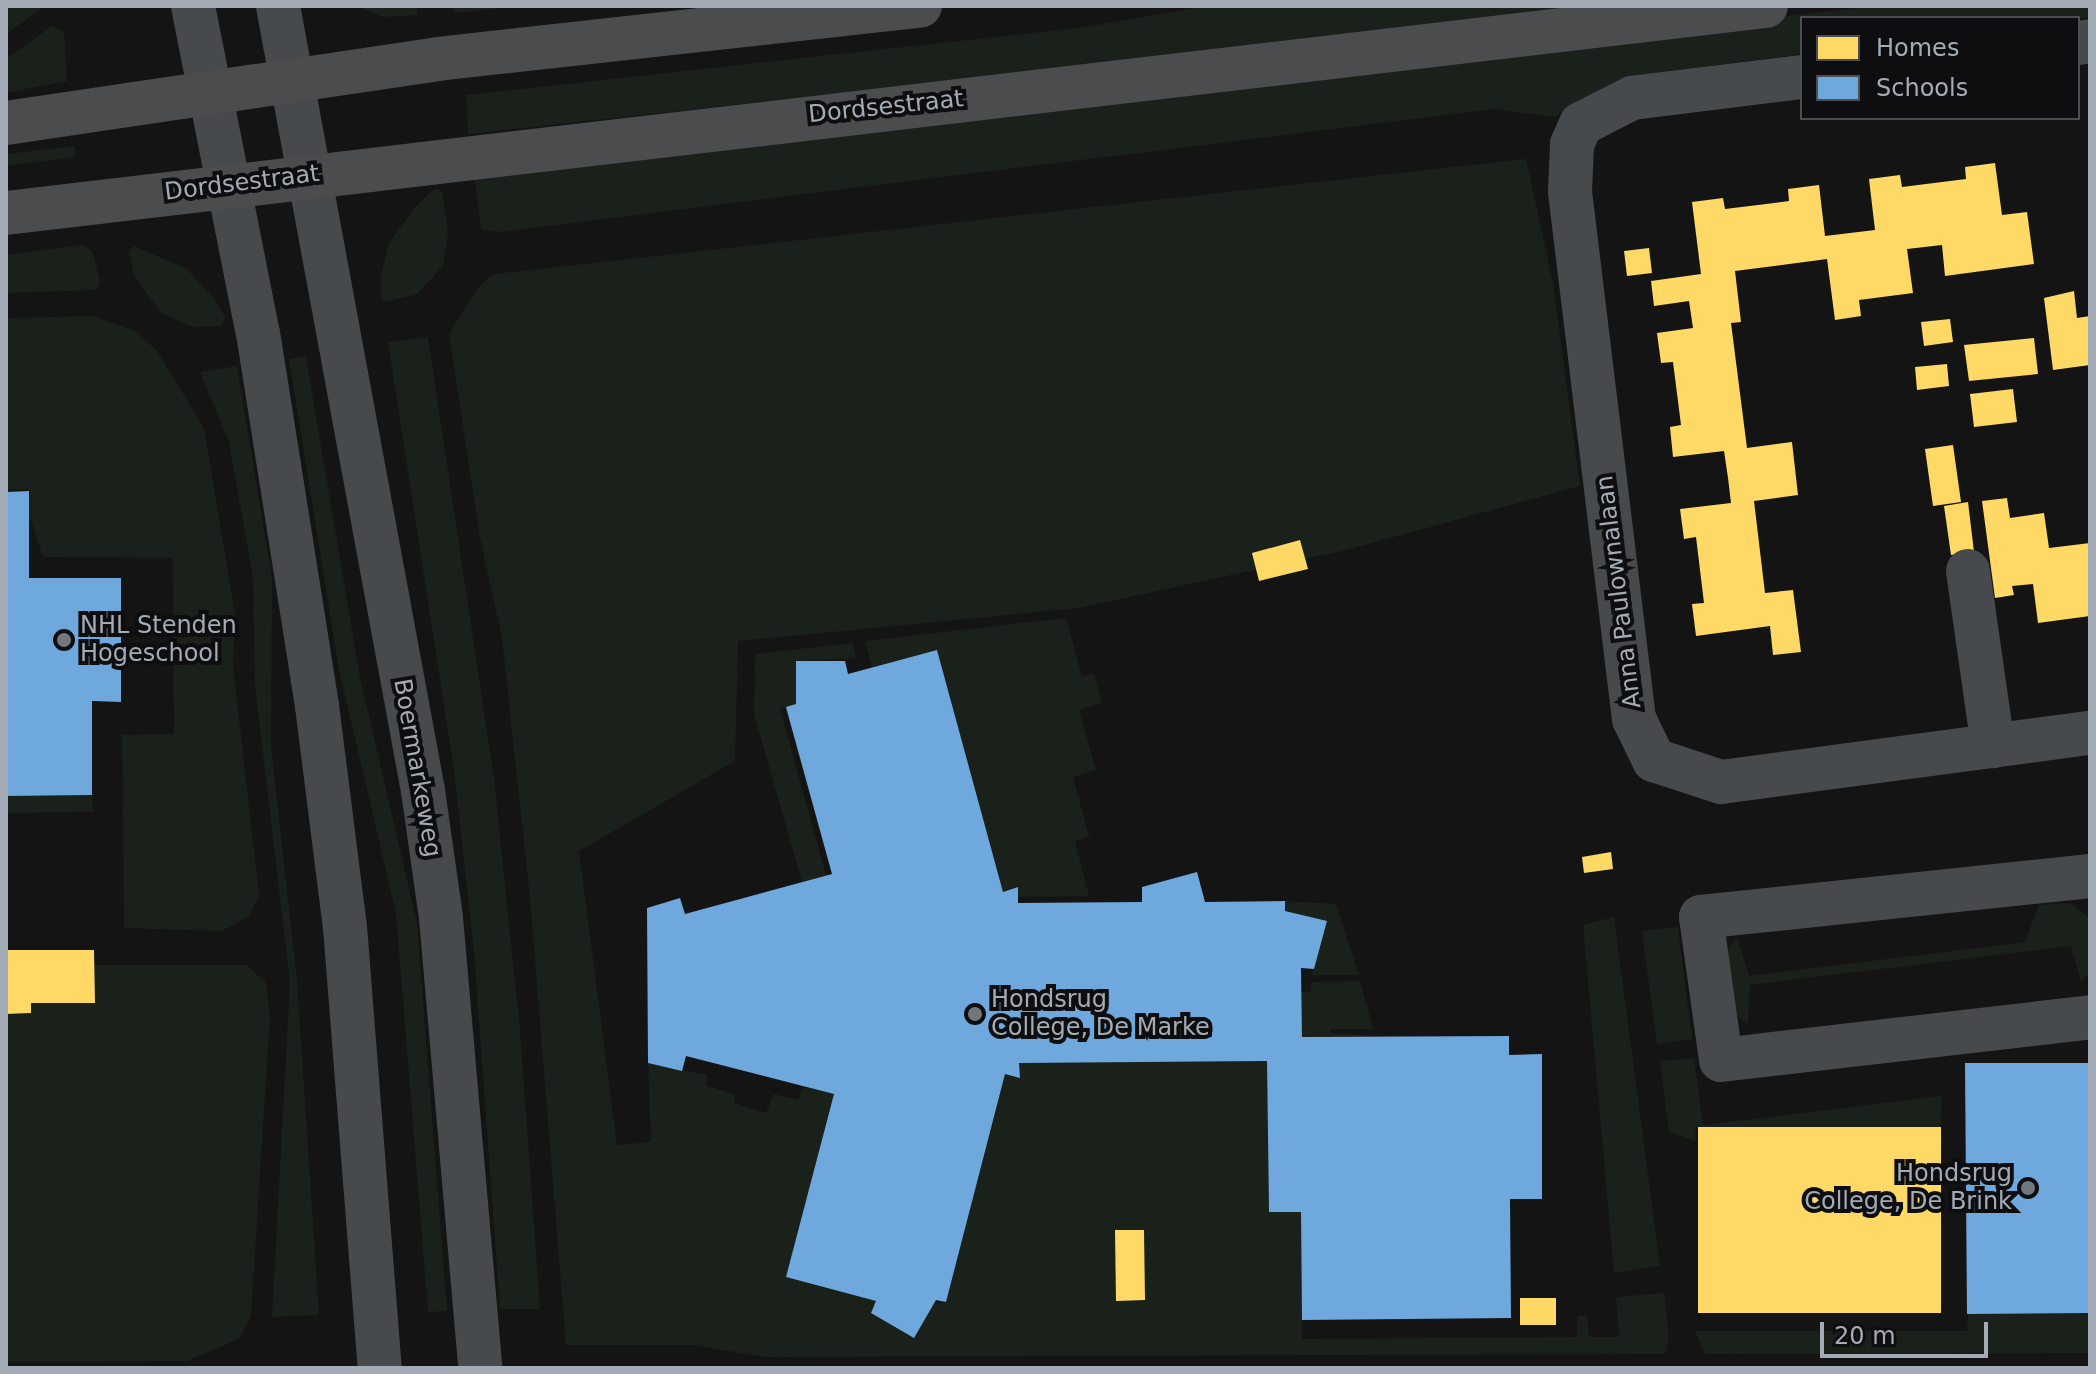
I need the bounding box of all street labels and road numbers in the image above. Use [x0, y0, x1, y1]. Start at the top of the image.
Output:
street label: Dordsestraat [807, 85, 965, 129]
street label: Dordsestraat [163, 159, 321, 207]
street label: Anna Paulownalaan [1590, 474, 1648, 710]
street label: Boermarkeweg [387, 676, 447, 860]

